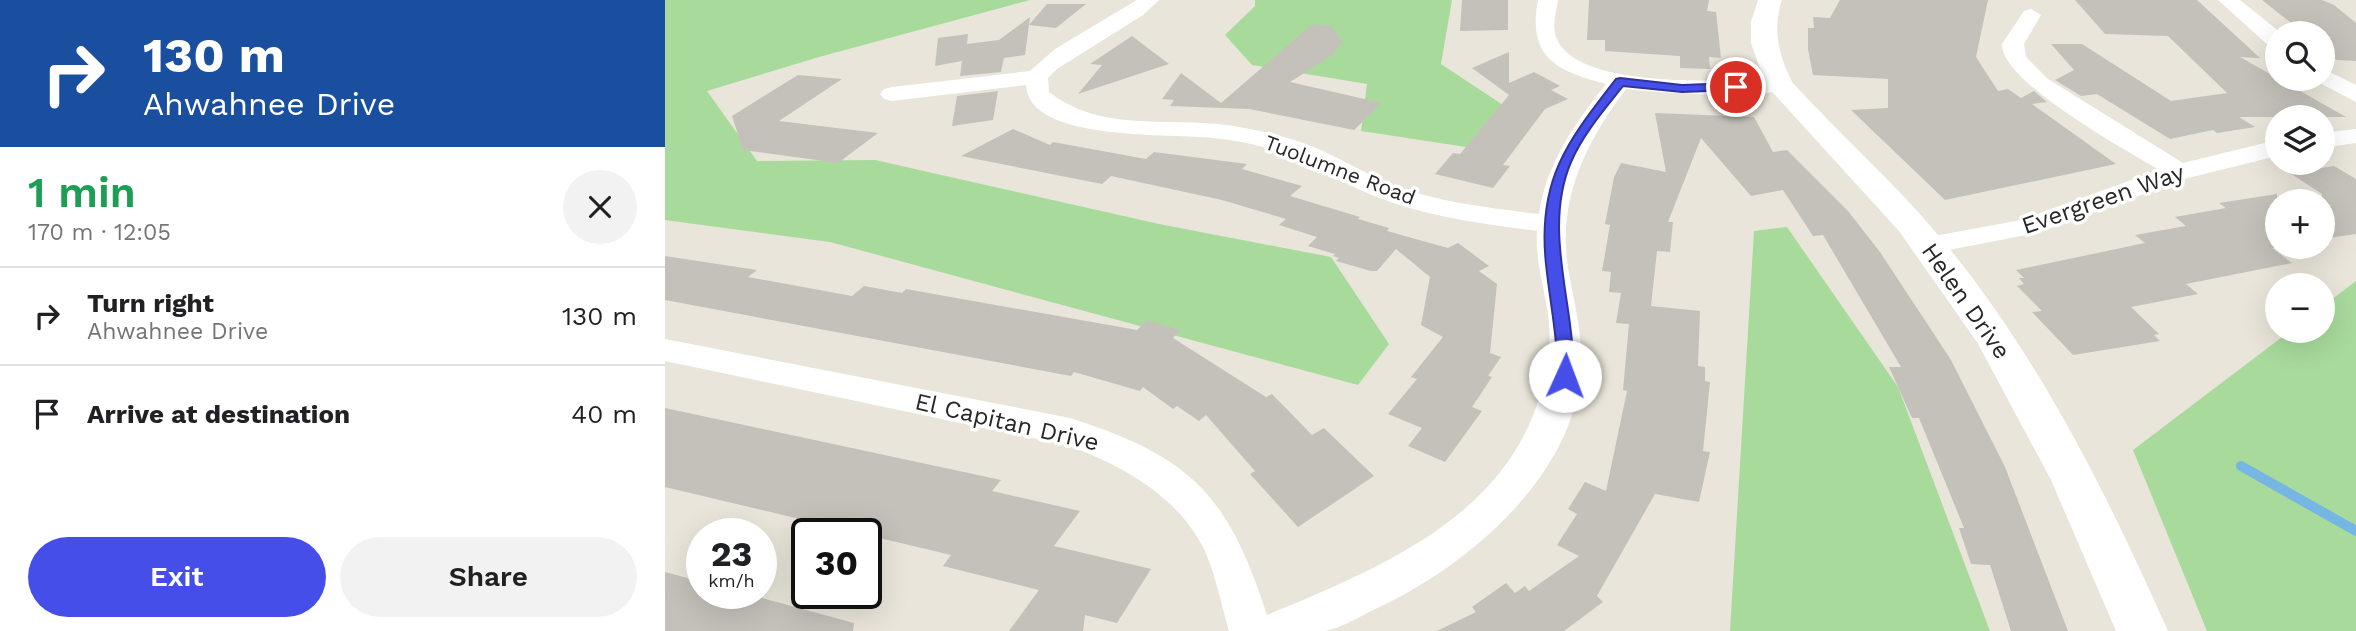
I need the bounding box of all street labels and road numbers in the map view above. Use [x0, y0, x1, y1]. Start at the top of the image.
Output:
street label: Tuolumne Road [1261, 129, 1419, 210]
street label: Evergreen Way [2018, 158, 2188, 240]
street label: Helen Drive [1916, 238, 2016, 364]
street label: El Capitan Drive [912, 387, 1102, 457]

